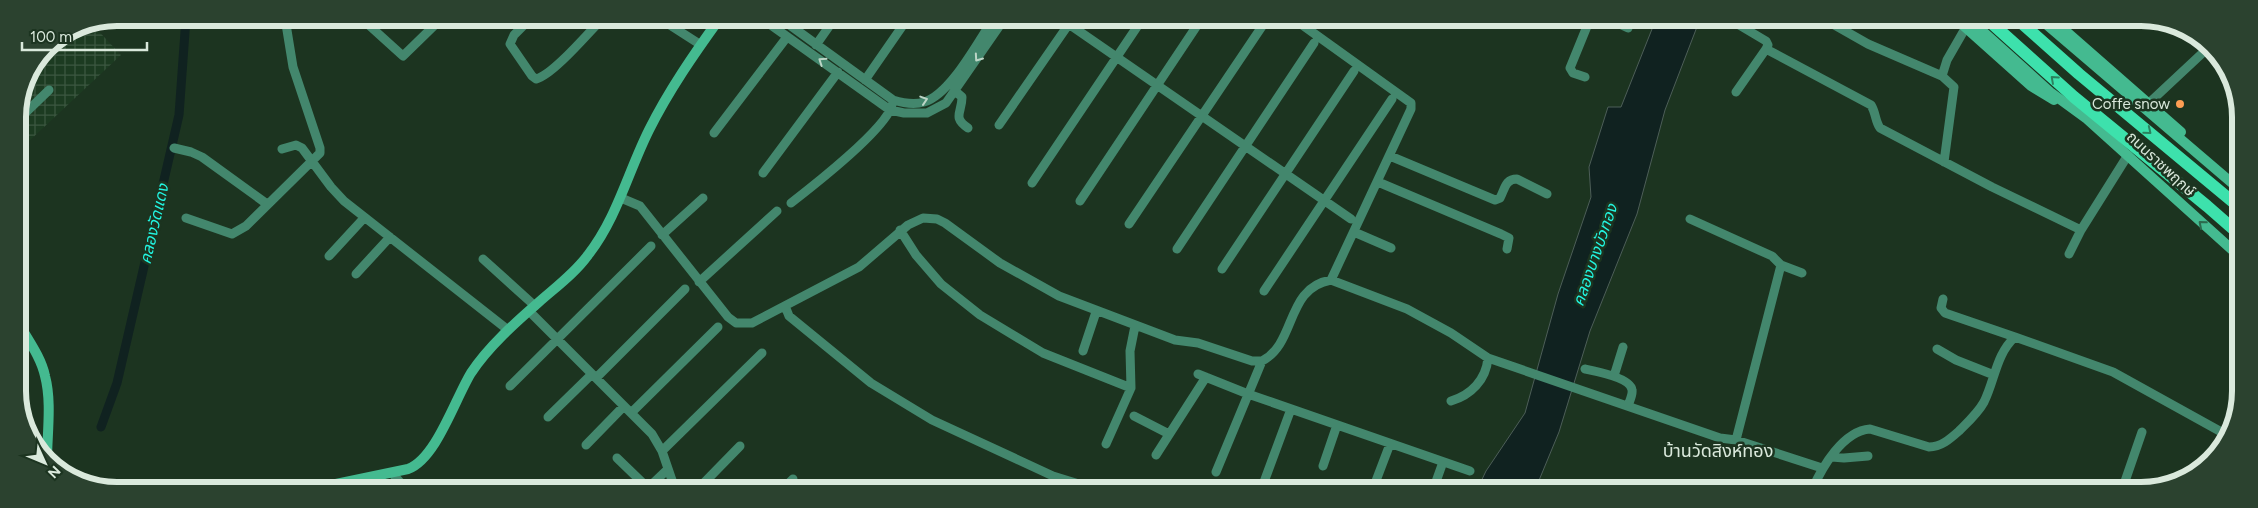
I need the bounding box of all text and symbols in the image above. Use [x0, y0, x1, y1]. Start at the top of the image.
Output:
scale bar [22, 20, 148, 52]
text: 100 m [30, 28, 72, 46]
one-way arrow [975, 53, 984, 62]
one-way arrow [818, 58, 827, 67]
one-way arrow [2050, 76, 2059, 85]
place label: Coffe snow [2092, 95, 2170, 113]
one-way arrow [919, 96, 927, 106]
marker: Coffe snow [2174, 98, 2186, 110]
one-way arrow [2142, 125, 2151, 134]
street label: ถนนราชพฤกษ์ [2123, 128, 2199, 201]
water label: คลองวัดแดง [136, 181, 173, 266]
water label: คลองบางบัวทอง [1569, 200, 1622, 308]
one-way arrow [2199, 221, 2208, 230]
north arrow [20, 438, 70, 488]
district label: บ้านวัดสิงห์ทอง [1663, 440, 1773, 462]
text: N [44, 462, 64, 481]

